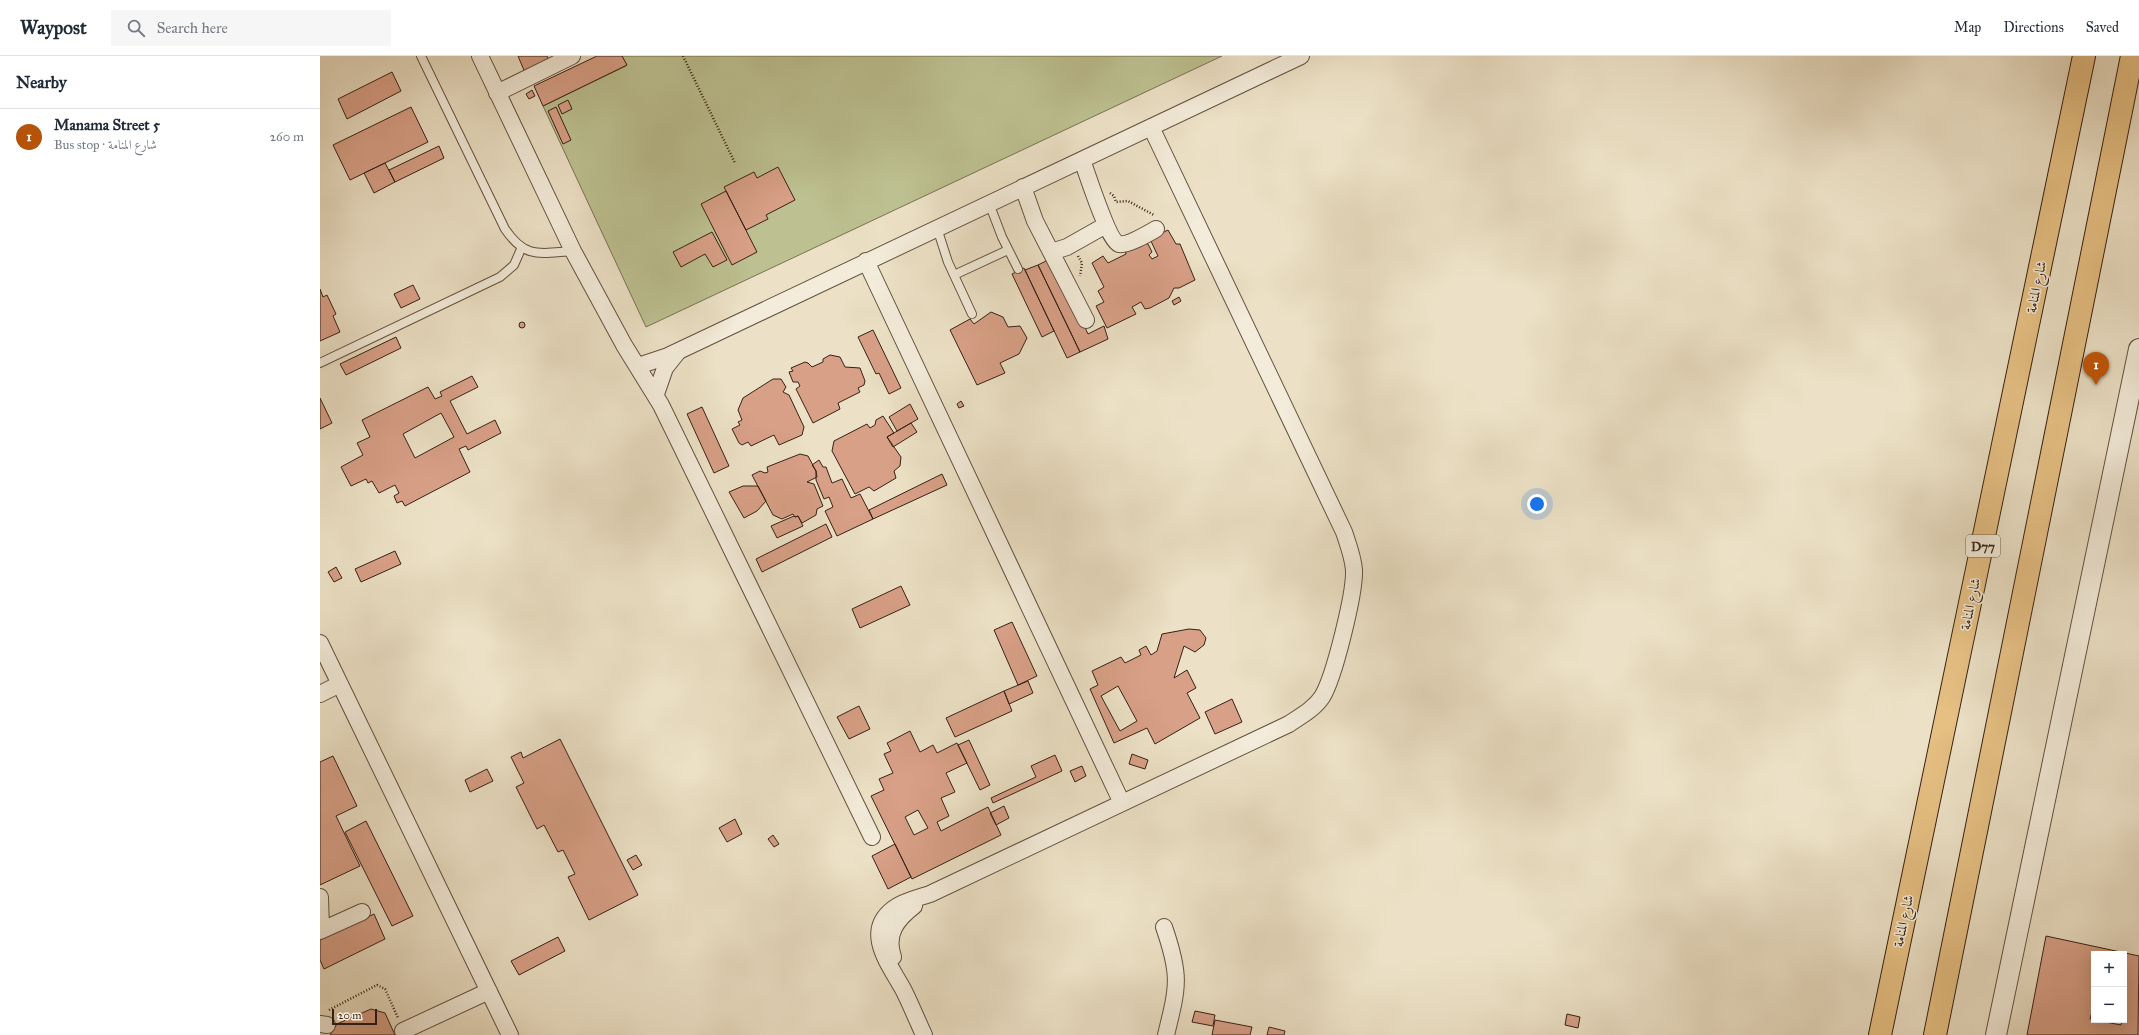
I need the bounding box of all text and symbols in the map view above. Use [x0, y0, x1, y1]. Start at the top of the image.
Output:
search box [111, 10, 391, 46]
text: Waypost [20, 16, 87, 39]
icon: search [125, 17, 147, 39]
text: Search here [157, 19, 228, 37]
text: Map [1954, 19, 1981, 36]
text: Directions [2003, 19, 2064, 36]
text: Saved [2086, 19, 2119, 36]
text: Nearby [16, 72, 67, 93]
text: Manama Street 5 [54, 116, 160, 134]
text: 1 [26, 129, 32, 145]
text: 260 m [270, 129, 304, 145]
text: Bus stop · شارع المنامة [54, 137, 157, 153]
street label: شارع المنامة [2023, 260, 2053, 315]
pin: 1 [2083, 352, 2109, 385]
your location [1527, 494, 1547, 514]
road number: D77 [1966, 535, 2000, 557]
street label: شارع المنامة [1957, 577, 1987, 632]
street label: شارع المنامة [1890, 894, 1920, 949]
map controls [2091, 951, 2127, 1023]
button: + [2091, 951, 2127, 987]
button: − [2091, 987, 2127, 1023]
scale bar [332, 1007, 377, 1026]
text: 20 m [338, 1009, 361, 1022]

